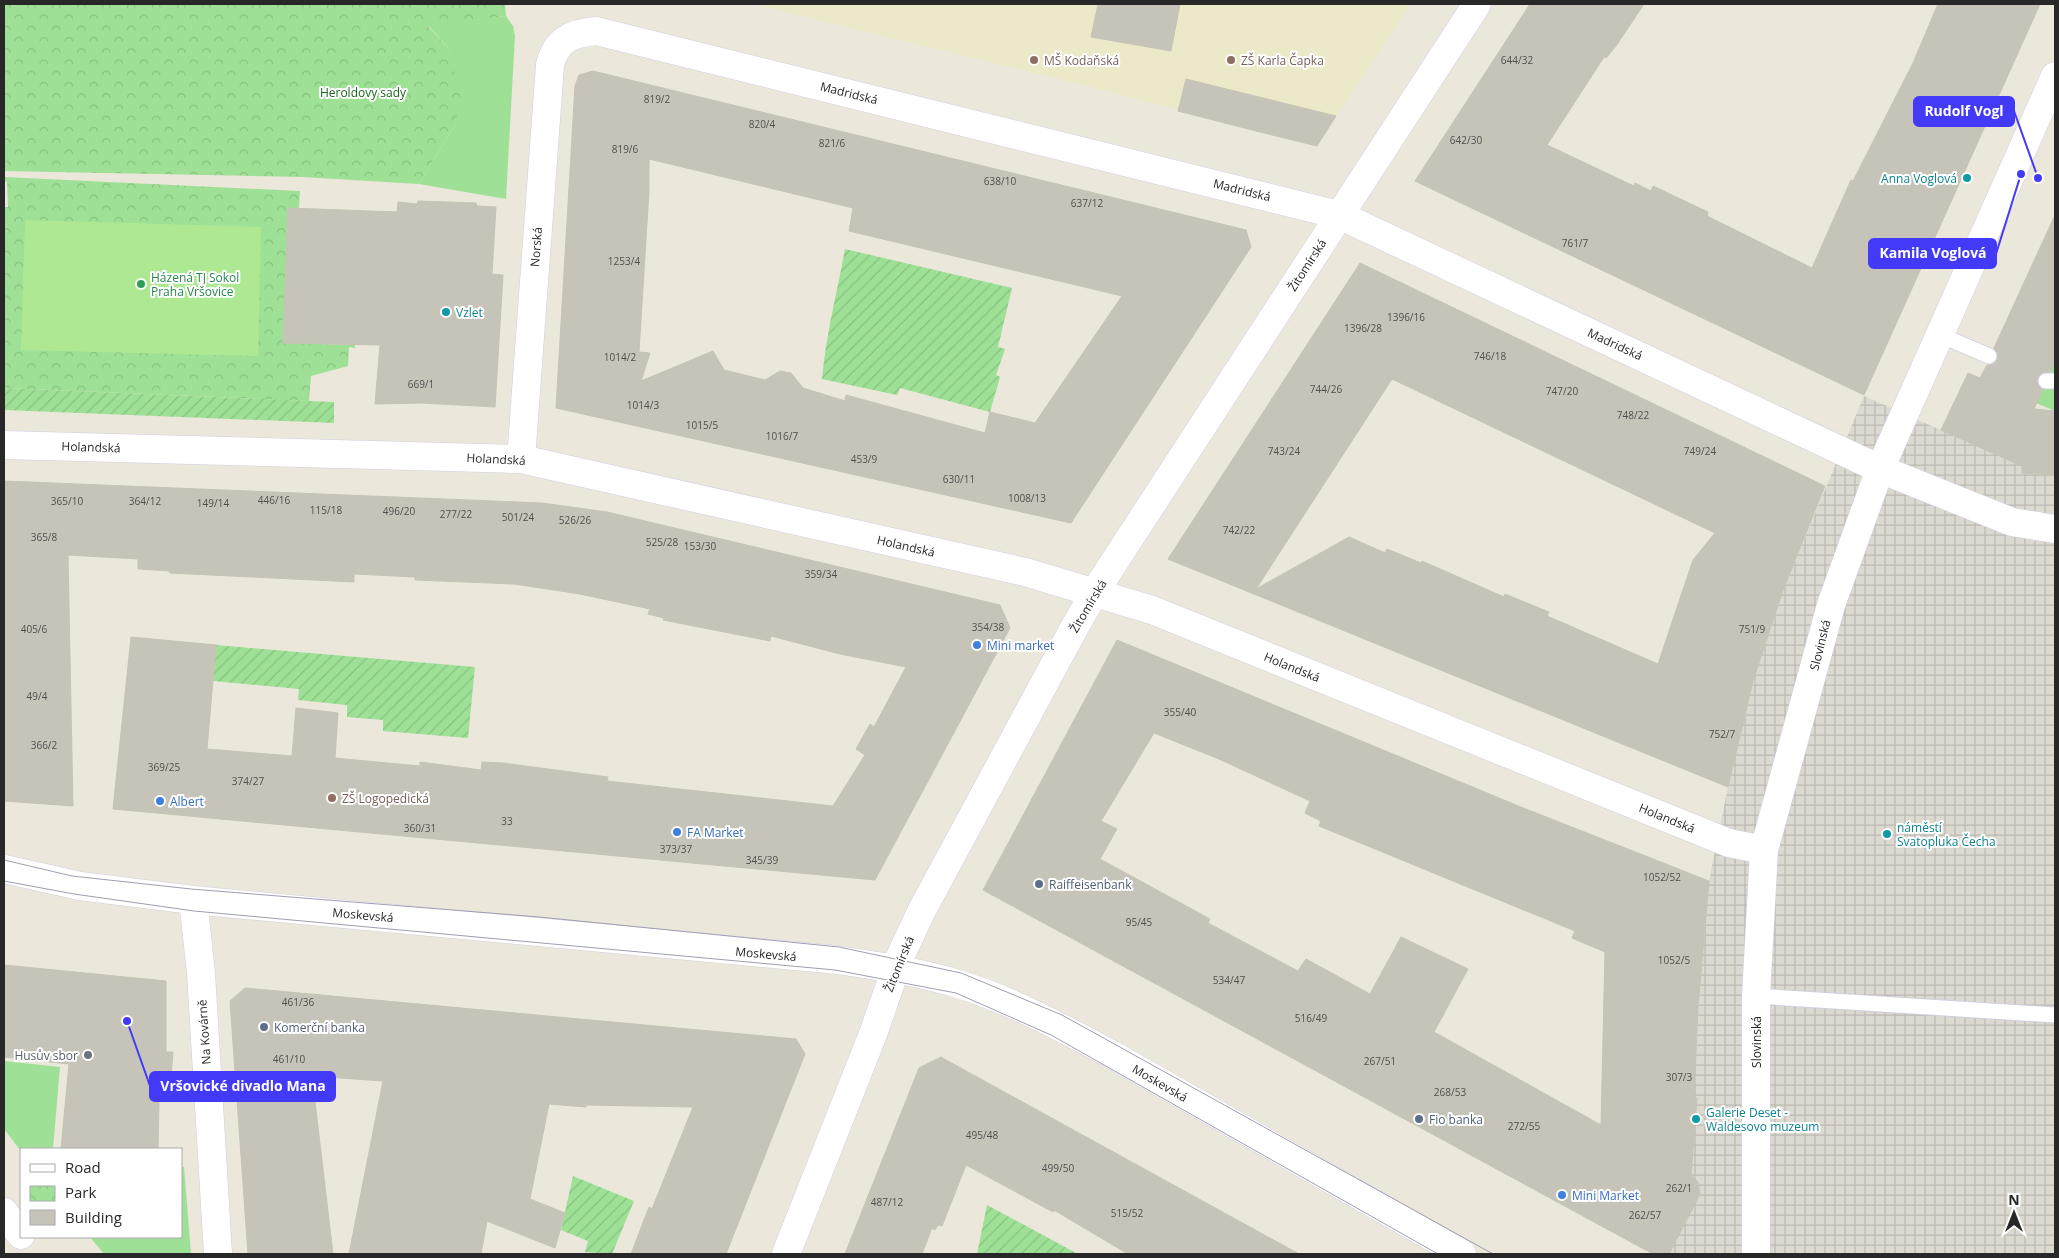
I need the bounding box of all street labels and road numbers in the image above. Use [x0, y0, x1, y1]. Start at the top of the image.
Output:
street label: Madridská [818, 78, 880, 108]
street label: Madridská [1211, 175, 1273, 205]
street label: Norská [526, 227, 546, 267]
street label: Žitomírská [1284, 236, 1330, 294]
street label: Madridská [1585, 324, 1645, 364]
street label: Holandská [61, 437, 121, 457]
street label: Holandská [466, 449, 526, 469]
street label: Holandská [875, 531, 937, 561]
street label: Žitomírská [1065, 576, 1111, 636]
street label: Slovinská [1805, 618, 1835, 672]
street label: Holandská [1261, 648, 1323, 686]
street label: Holandská [1636, 799, 1698, 837]
street label: Moskevská [332, 904, 394, 926]
street label: Žitomírská [880, 933, 918, 995]
street label: Moskevská [735, 943, 797, 965]
street label: Na Kovárně [193, 999, 215, 1065]
street label: Slovinská [1748, 1016, 1765, 1068]
street label: Moskevská [1129, 1060, 1191, 1106]

